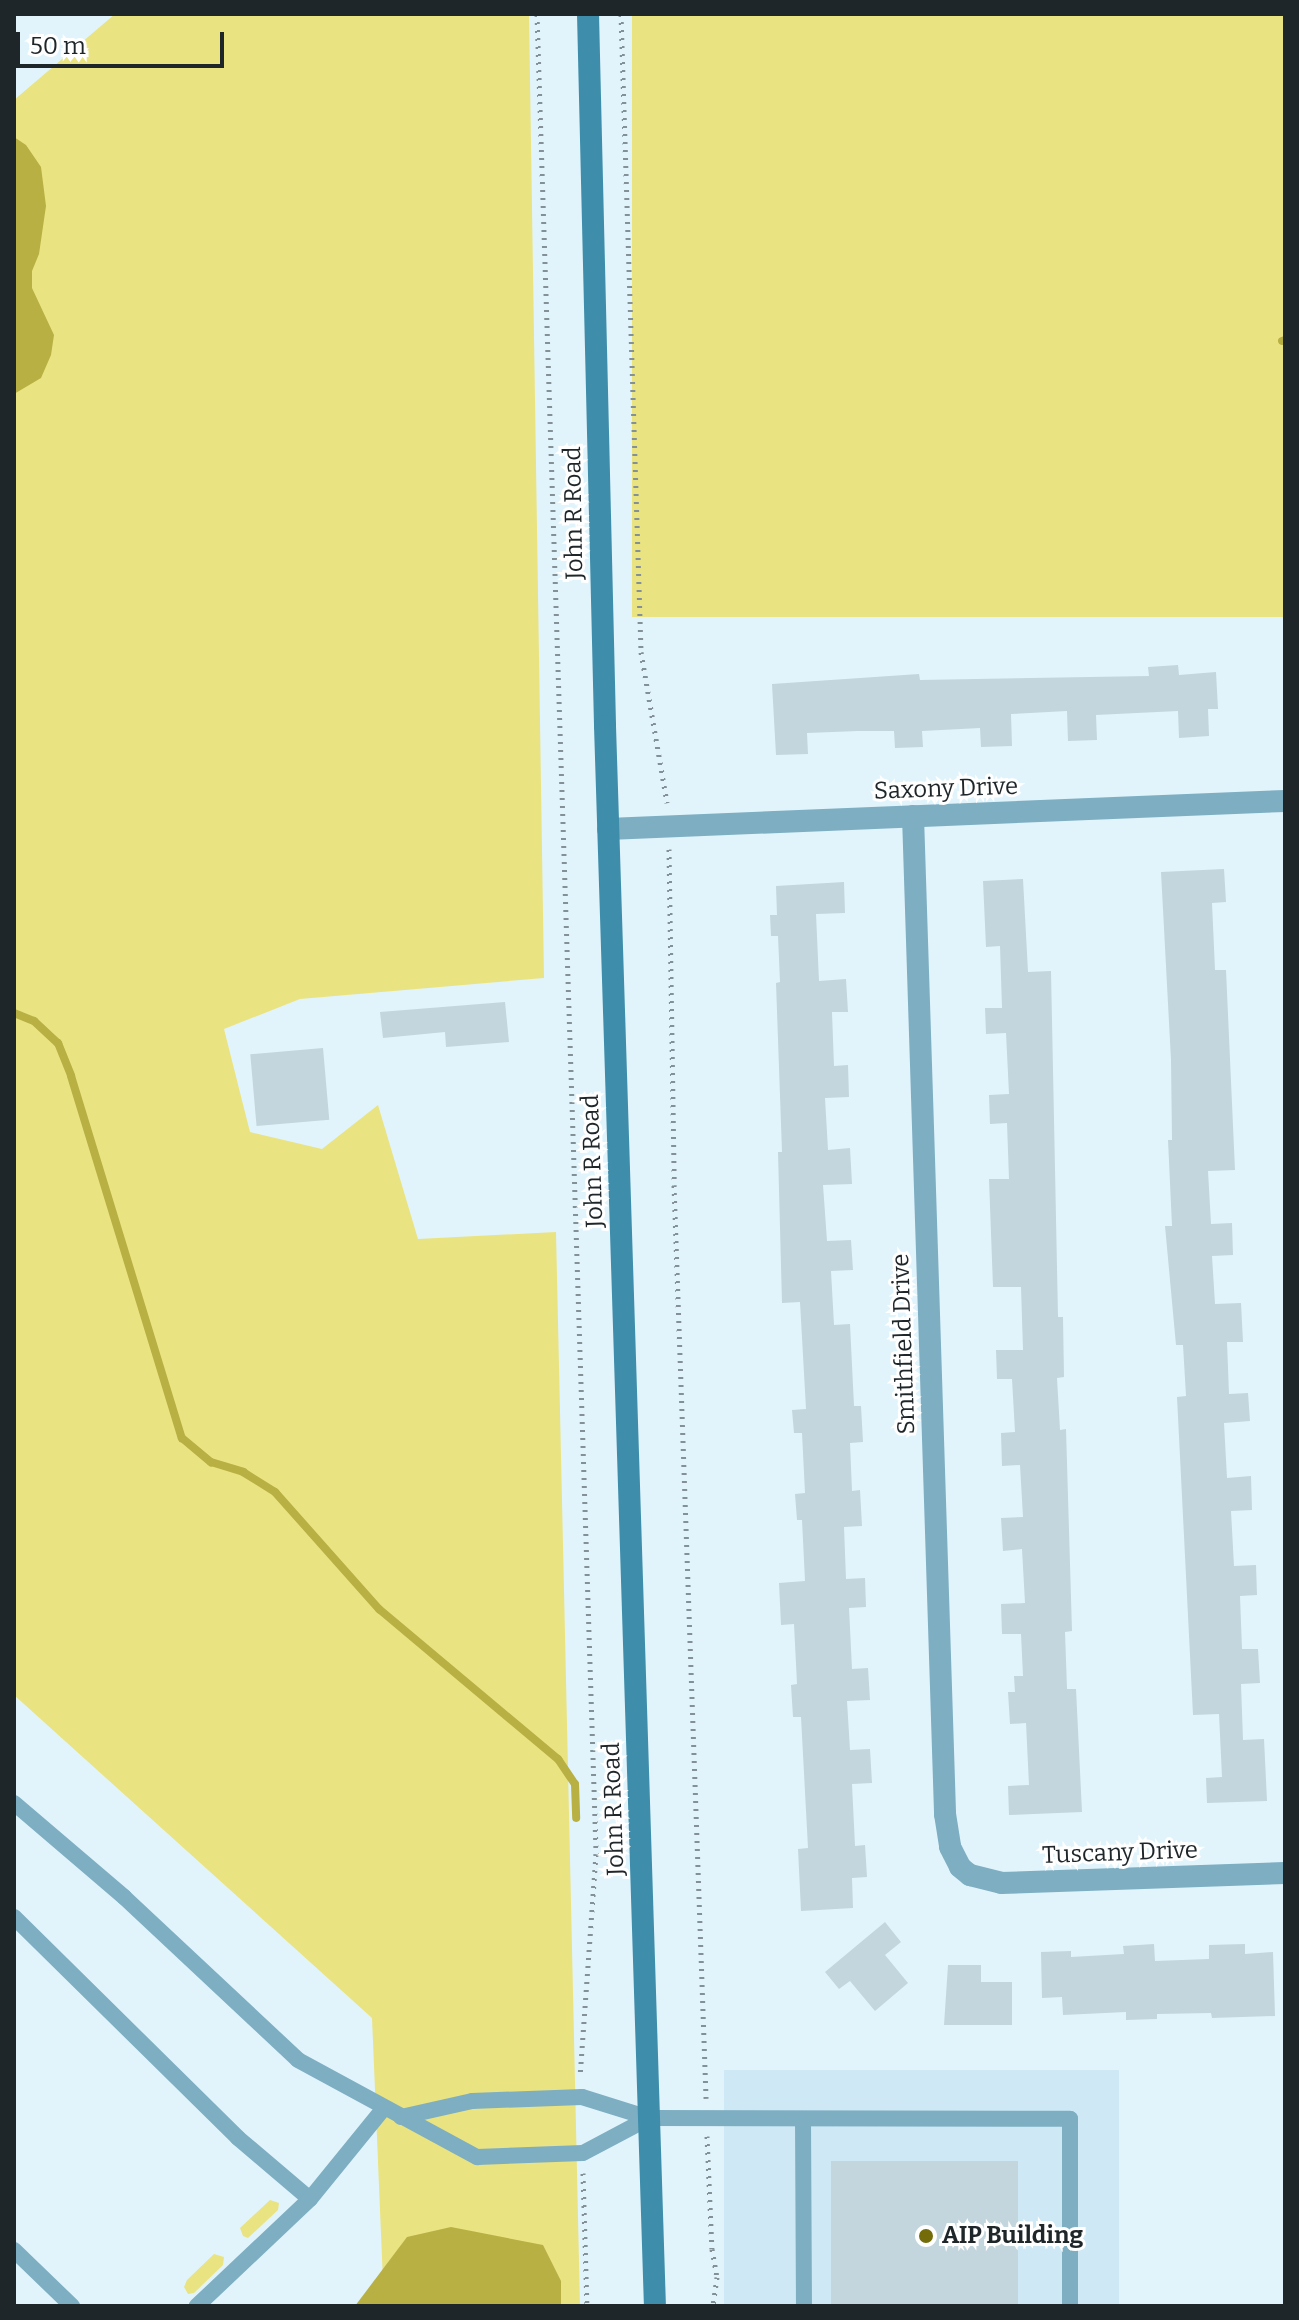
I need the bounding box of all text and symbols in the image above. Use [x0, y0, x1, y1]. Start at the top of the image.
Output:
scale bar [20, 16, 228, 66]
text: 50 m [30, 32, 86, 60]
street label: John R Road [558, 446, 590, 580]
street label: Saxony Drive [873, 772, 1019, 806]
street label: John R Road [576, 1094, 610, 1228]
street label: Smithfield Drive [886, 1253, 922, 1435]
street label: John R Road [597, 1742, 631, 1876]
street label: Tuscany Drive [1042, 1836, 1198, 1870]
place label: AIP Building [942, 2222, 1083, 2250]
marker: AIP Building [917, 2227, 935, 2245]

